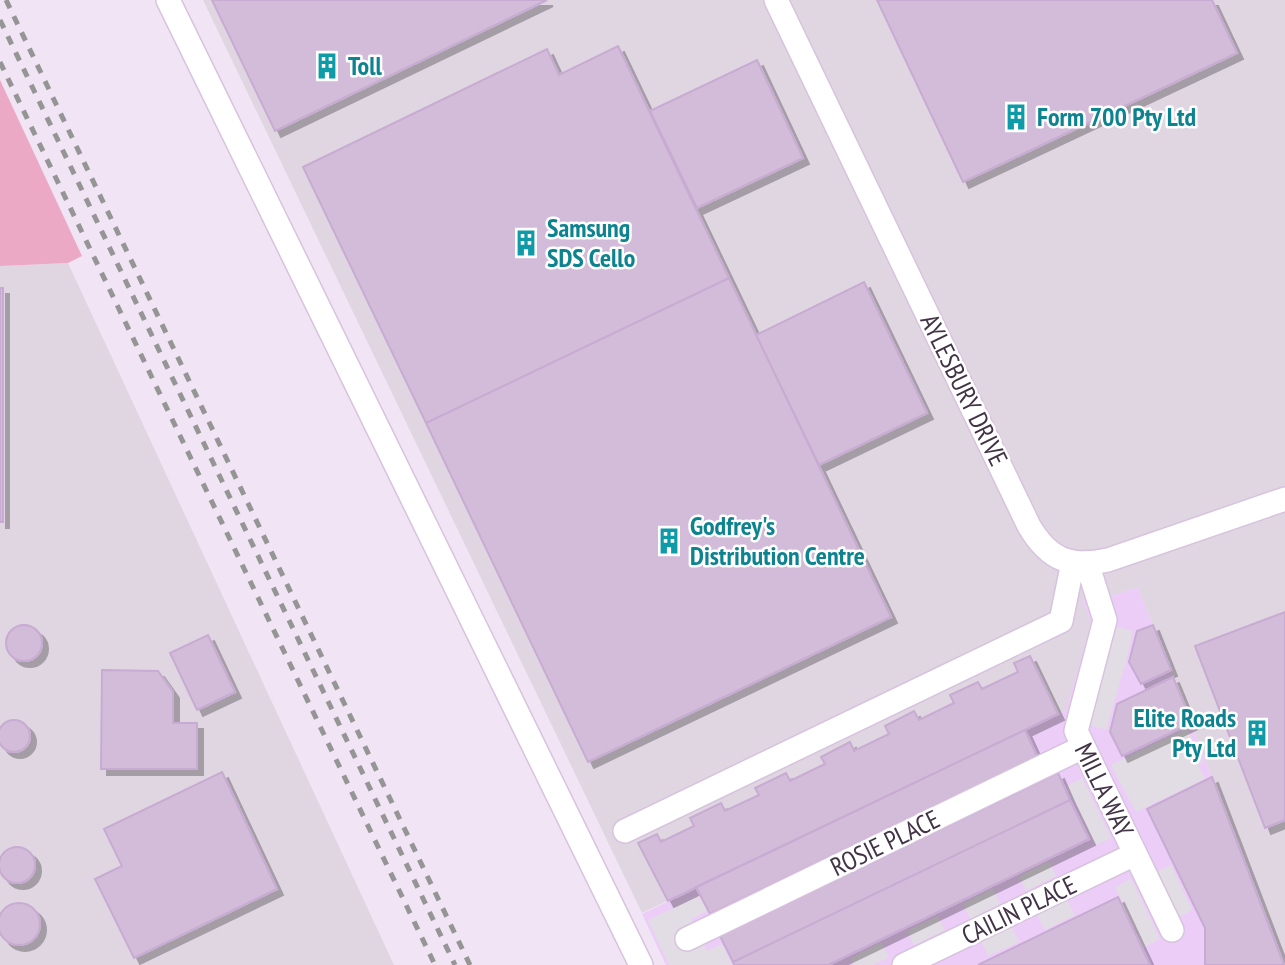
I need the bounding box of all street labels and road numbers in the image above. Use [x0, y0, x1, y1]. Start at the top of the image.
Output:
street label: AYLESBURY DRIVE [913, 308, 1015, 471]
street label: MILLA WAY [1068, 737, 1141, 842]
street label: ROSIE PLACE [825, 802, 945, 883]
street label: CAILIN PLACE [956, 868, 1081, 951]

